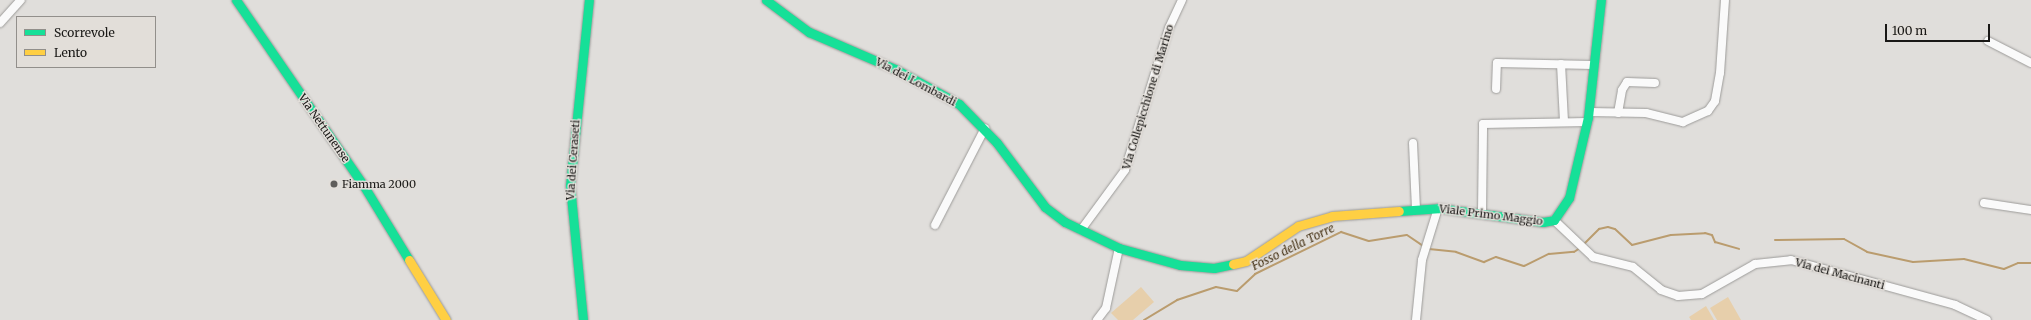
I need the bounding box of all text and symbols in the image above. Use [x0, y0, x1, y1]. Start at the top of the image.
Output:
legend [16, 16, 156, 68]
scale bar [1887, 16, 1992, 42]
street label: Via Collepicchione di Marino [1120, 23, 1176, 171]
text: 100 m [1892, 23, 1927, 38]
text: Scorrevole [54, 25, 115, 40]
text: Lento [54, 45, 87, 60]
street label: Via dei Lombardi [873, 55, 959, 109]
street label: Via Nettunense [296, 91, 352, 165]
street label: Via dei Ceraseti [564, 119, 582, 201]
place label: Fiamma 2000 [342, 177, 416, 191]
marker: Fiamma 2000 [329, 179, 339, 189]
street label: Viale Primo Maggio [1439, 202, 1543, 228]
water label: Fosso della Torre [1249, 221, 1337, 273]
street label: Via dei Macinanti [1794, 256, 1886, 292]

